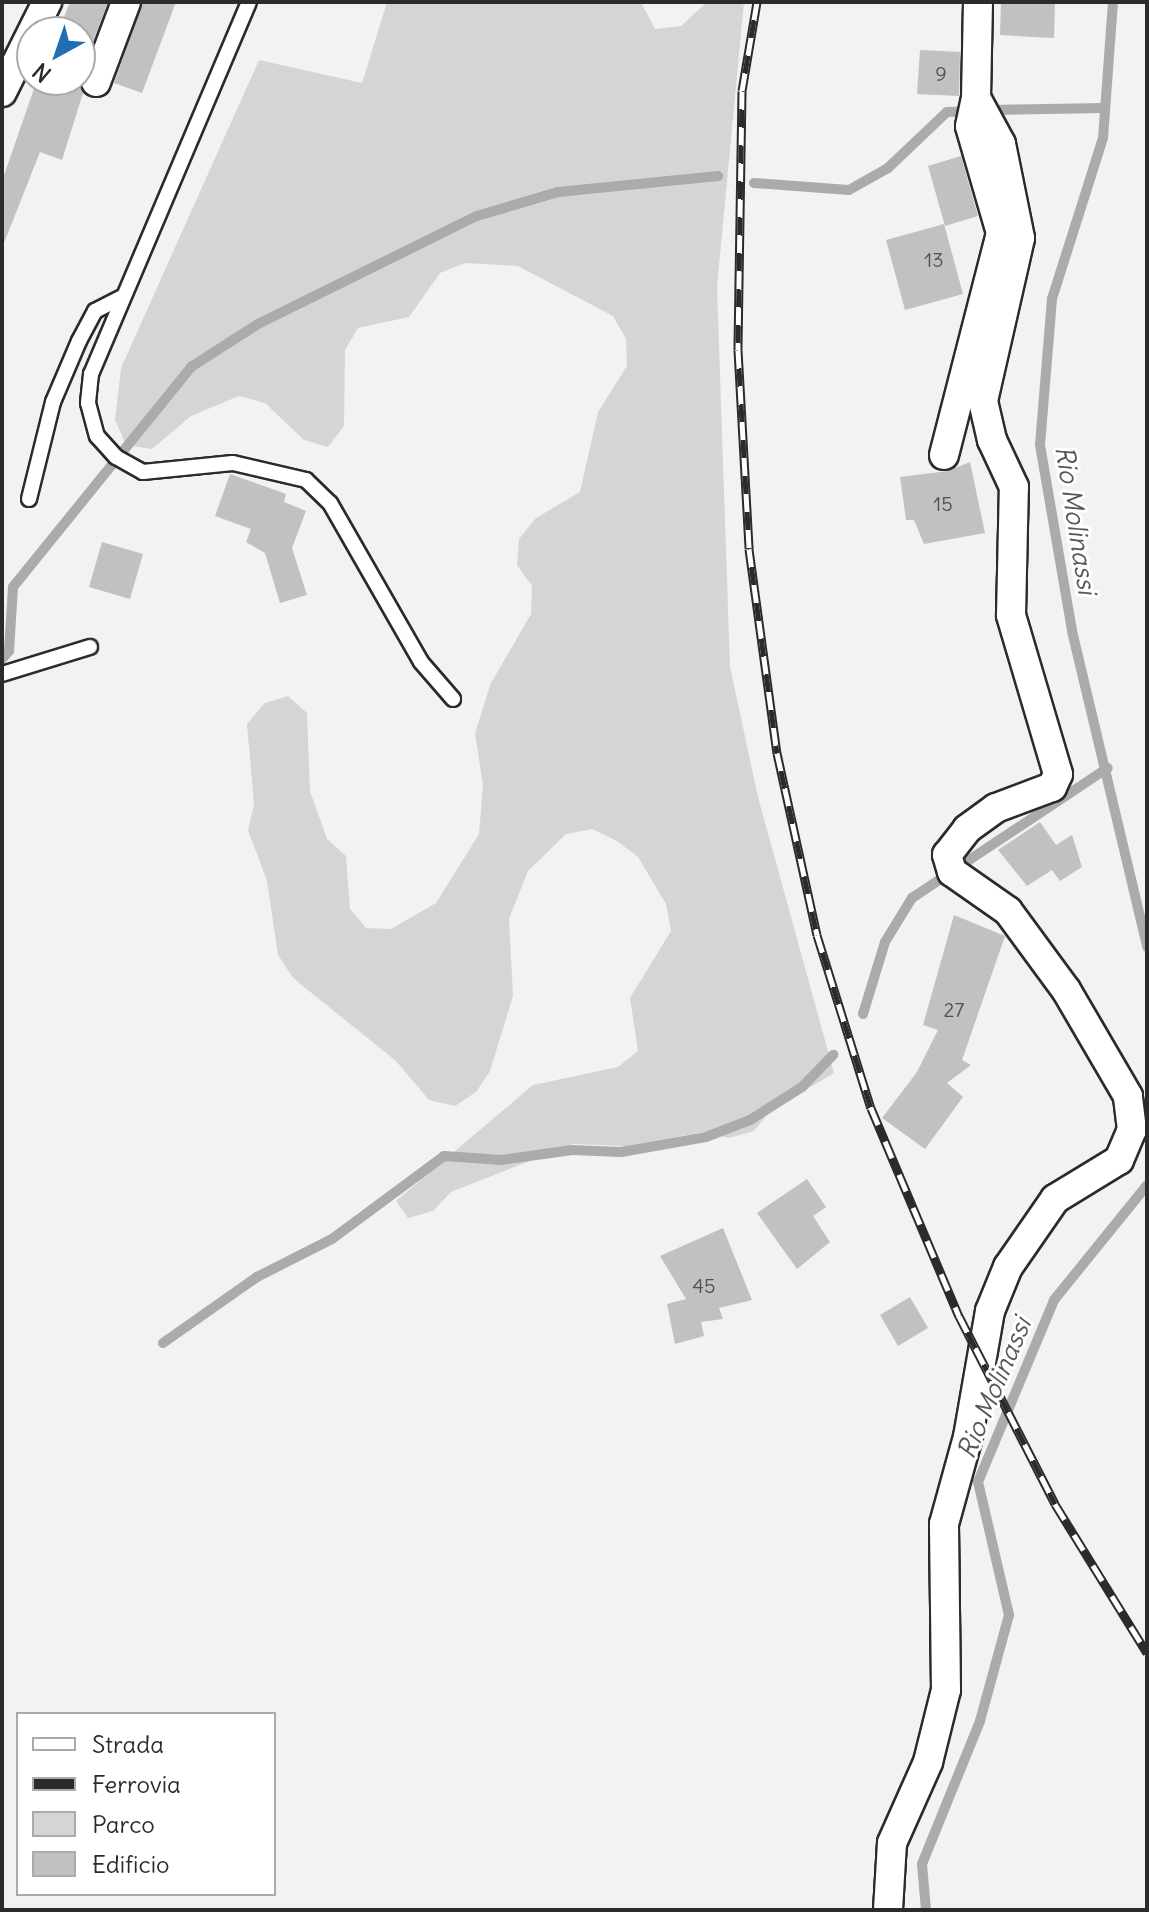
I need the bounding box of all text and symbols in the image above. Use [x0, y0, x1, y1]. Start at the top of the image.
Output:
north arrow [16, 16, 96, 96]
text: N [27, 57, 57, 88]
house number: 9 [935, 61, 947, 85]
house number: 13 [924, 247, 944, 271]
water label: Rio Molinassi [1049, 444, 1103, 596]
house number: 15 [933, 491, 953, 515]
house number: 27 [944, 997, 964, 1021]
house number: 45 [692, 1273, 716, 1297]
water label: Rio Molinassi [950, 1313, 1038, 1463]
legend [16, 1712, 276, 1896]
text: Strada [92, 1729, 164, 1759]
text: Ferrovia [92, 1769, 181, 1799]
text: Parco [92, 1809, 155, 1839]
text: Edificio [92, 1849, 170, 1879]

